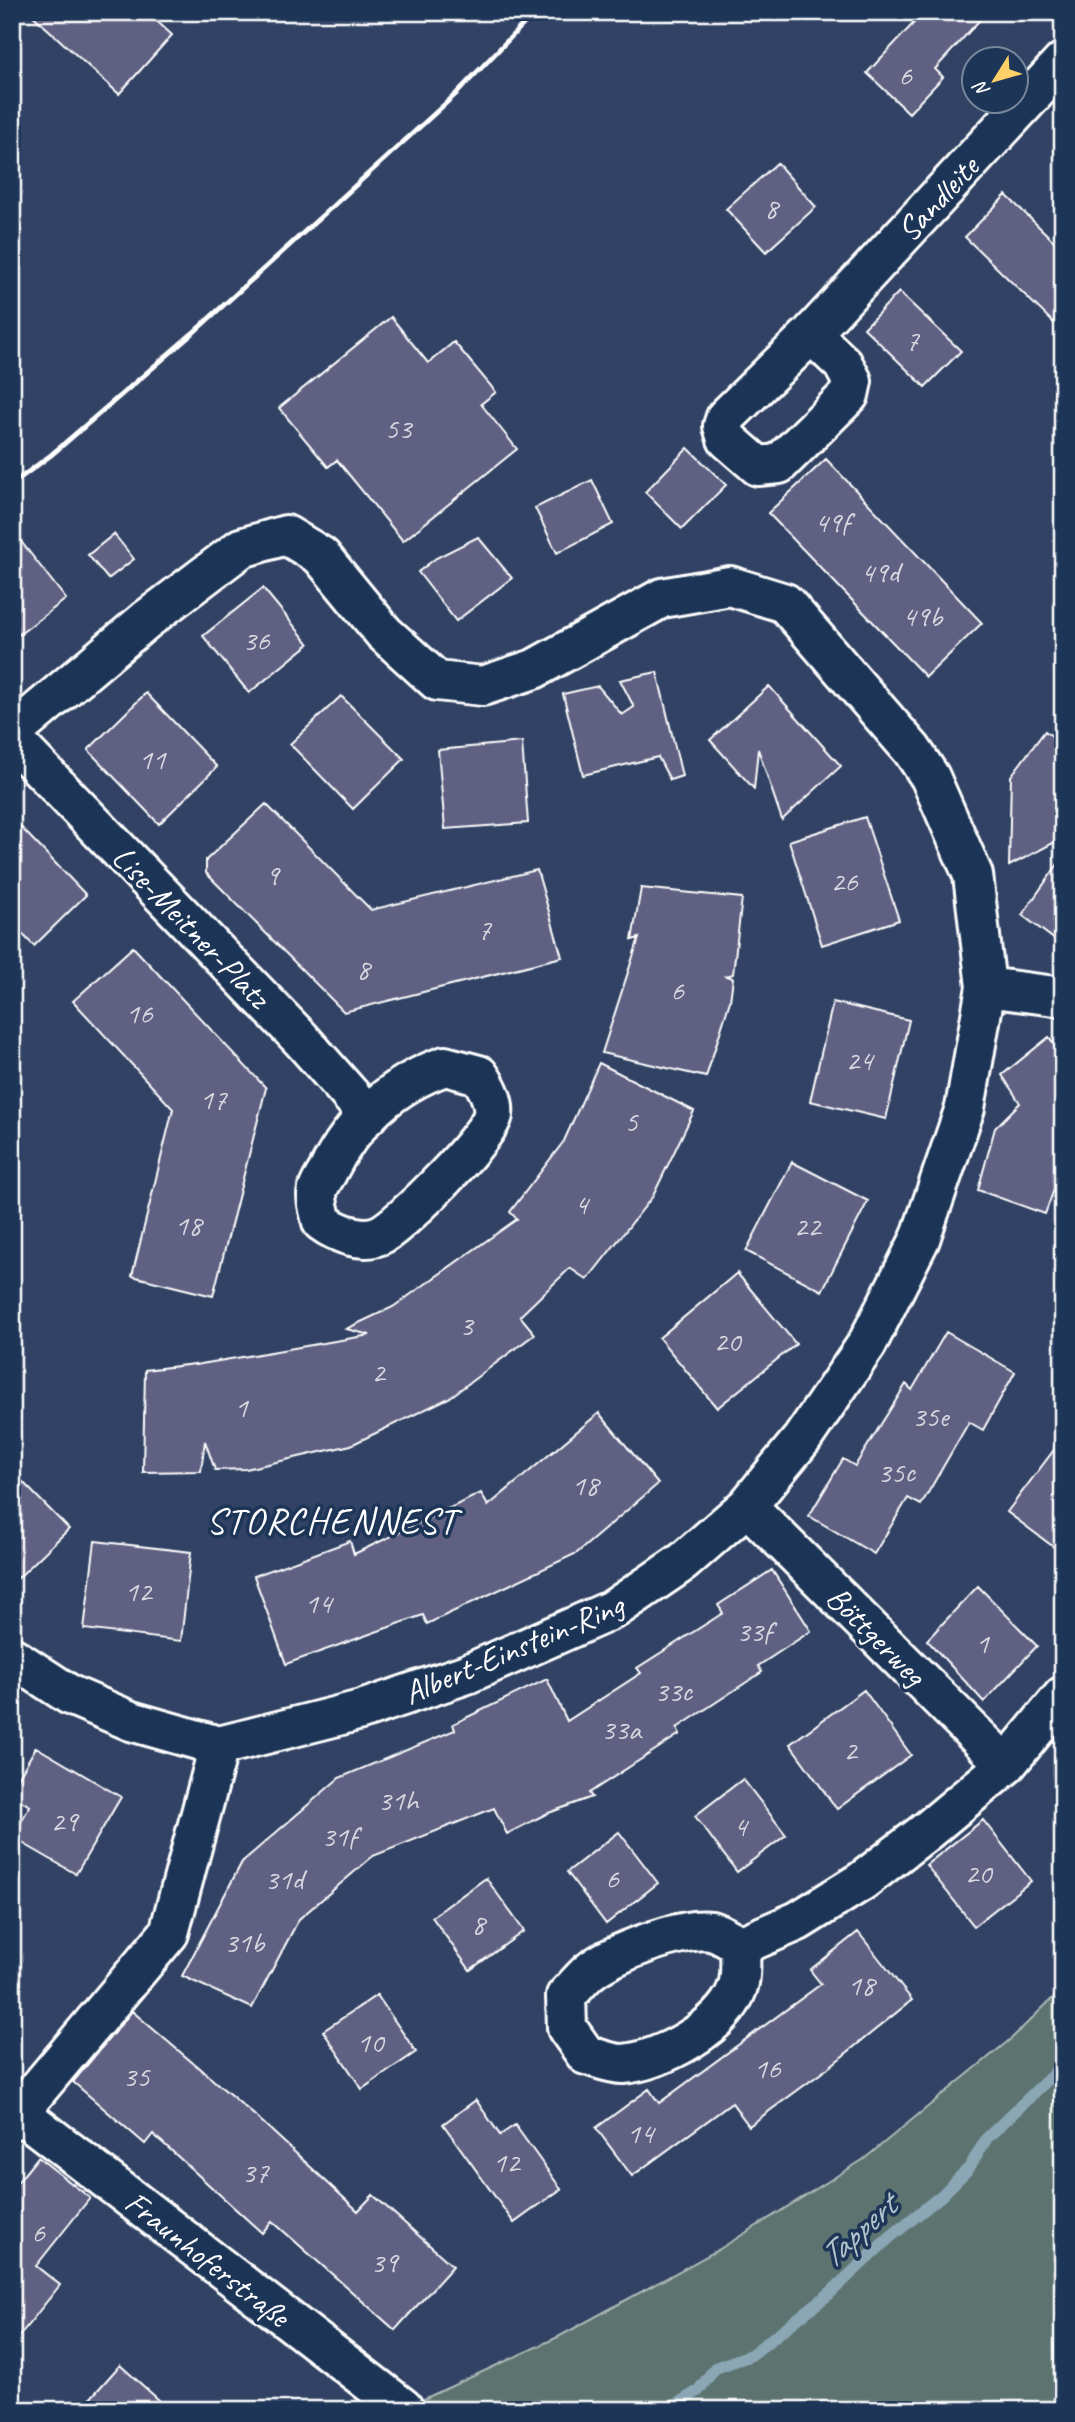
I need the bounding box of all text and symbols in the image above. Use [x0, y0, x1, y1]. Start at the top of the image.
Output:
north arrow [960, 46, 1030, 116]
house number: 6 [898, 56, 913, 94]
text: N [967, 75, 995, 102]
street label: Sandleite [888, 145, 989, 250]
house number: 8 [764, 189, 780, 227]
house number: 7 [905, 321, 920, 359]
house number: 53 [385, 409, 414, 447]
house number: 49f [814, 503, 856, 541]
house number: 49d [861, 553, 904, 591]
house number: 49b [902, 597, 944, 635]
house number: 36 [243, 621, 271, 659]
house number: 11 [139, 740, 167, 778]
street label: Lise-Meitner-Platz [103, 837, 281, 1019]
house number: 9 [265, 856, 281, 894]
house number: 26 [831, 862, 859, 900]
house number: 7 [477, 910, 492, 948]
house number: 8 [356, 950, 372, 988]
house number: 6 [670, 971, 685, 1009]
house number: 16 [126, 994, 154, 1032]
house number: 24 [846, 1041, 875, 1079]
house number: 17 [200, 1080, 228, 1118]
house number: 5 [624, 1102, 639, 1140]
house number: 4 [574, 1185, 590, 1223]
house number: 18 [175, 1206, 204, 1244]
house number: 22 [794, 1207, 823, 1245]
house number: 3 [459, 1306, 475, 1344]
house number: 20 [714, 1322, 743, 1360]
house number: 2 [371, 1353, 387, 1391]
house number: 1 [234, 1388, 249, 1426]
house number: 35e [912, 1397, 951, 1435]
house number: 35c [877, 1453, 916, 1491]
house number: 18 [572, 1466, 601, 1504]
district label: STORCHENNEST [206, 1497, 463, 1544]
house number: 12 [125, 1572, 154, 1610]
street label: Böttgerweg [817, 1577, 937, 1696]
street label: Albert-Einstein-Ring [397, 1583, 632, 1714]
house number: 14 [305, 1584, 334, 1622]
house number: 33f [736, 1612, 778, 1650]
house number: 1 [975, 1624, 990, 1662]
house number: 33c [654, 1672, 693, 1710]
house number: 33a [601, 1710, 643, 1748]
house number: 2 [843, 1731, 859, 1769]
house number: 31h [378, 1781, 421, 1819]
house number: 29 [51, 1802, 80, 1840]
house number: 4 [733, 1807, 749, 1845]
house number: 31f [321, 1817, 363, 1855]
house number: 20 [965, 1854, 994, 1892]
house number: 6 [605, 1859, 620, 1897]
house number: 31d [265, 1860, 308, 1898]
house number: 8 [471, 1905, 487, 1943]
house number: 31b [224, 1923, 266, 1961]
house number: 18 [848, 1966, 877, 2004]
house number: 10 [357, 2023, 386, 2061]
house number: 16 [754, 2049, 782, 2087]
house number: 35 [123, 2057, 151, 2095]
house number: 14 [627, 2114, 656, 2152]
house number: 12 [493, 2143, 522, 2181]
house number: 37 [242, 2153, 270, 2191]
water label: Tappert [809, 2180, 911, 2278]
street label: Fraunhoferstraße [117, 2181, 300, 2338]
house number: 6 [31, 2213, 46, 2251]
house number: 39 [371, 2243, 400, 2281]

